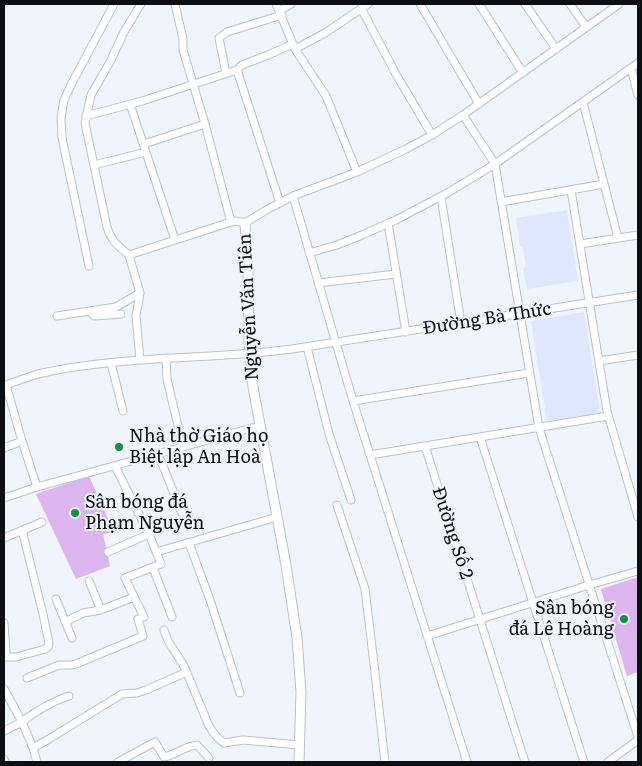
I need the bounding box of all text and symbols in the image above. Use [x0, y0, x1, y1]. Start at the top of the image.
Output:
street label: Nguyễn Văn Tiên [234, 233, 264, 381]
street label: Đường Bà Thức [421, 298, 553, 340]
place label: Nhà thờ Giáo họ Biệt lập An Hoà [129, 426, 268, 468]
marker: Nhà thờ Giáo họ Biệt lập An Hoà [113, 441, 125, 453]
street label: Đường Số 2 [427, 484, 477, 582]
place label: Sân bóng đá Phạm Nguyễn [85, 492, 204, 534]
marker: Sân bóng đá Phạm Nguyễn [69, 507, 81, 519]
place label: Sân bóng đá Lê Hoàng [509, 598, 614, 640]
marker: Sân bóng đá Lê Hoàng [618, 613, 630, 625]

